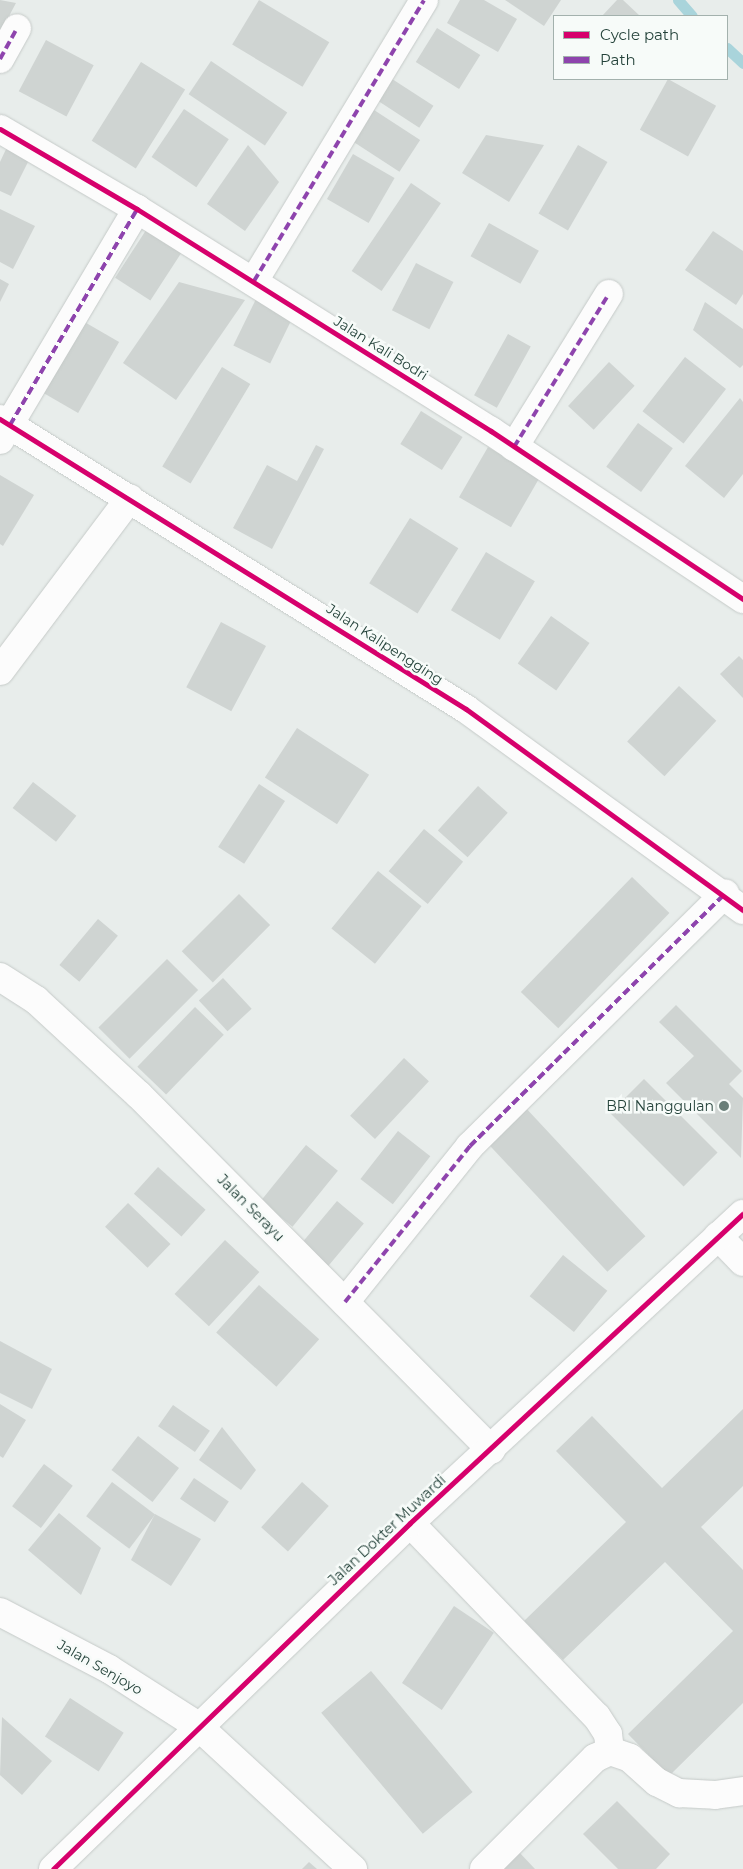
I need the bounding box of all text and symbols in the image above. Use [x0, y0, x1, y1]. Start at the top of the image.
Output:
legend [553, 15, 728, 80]
text: Cycle path [600, 25, 679, 44]
text: Path [600, 50, 636, 69]
street label: Jalan Kali Bodri [331, 312, 431, 384]
street label: Jalan Kalipengging [324, 600, 446, 688]
place label: BRI Nanggulan [606, 1098, 714, 1114]
marker: BRI Nanggulan [718, 1100, 730, 1112]
street label: Jalan Serayu [214, 1171, 288, 1245]
street label: Jalan Dokter Muwardi [325, 1471, 449, 1589]
street label: Jalan Senjoyo [54, 1636, 146, 1698]

